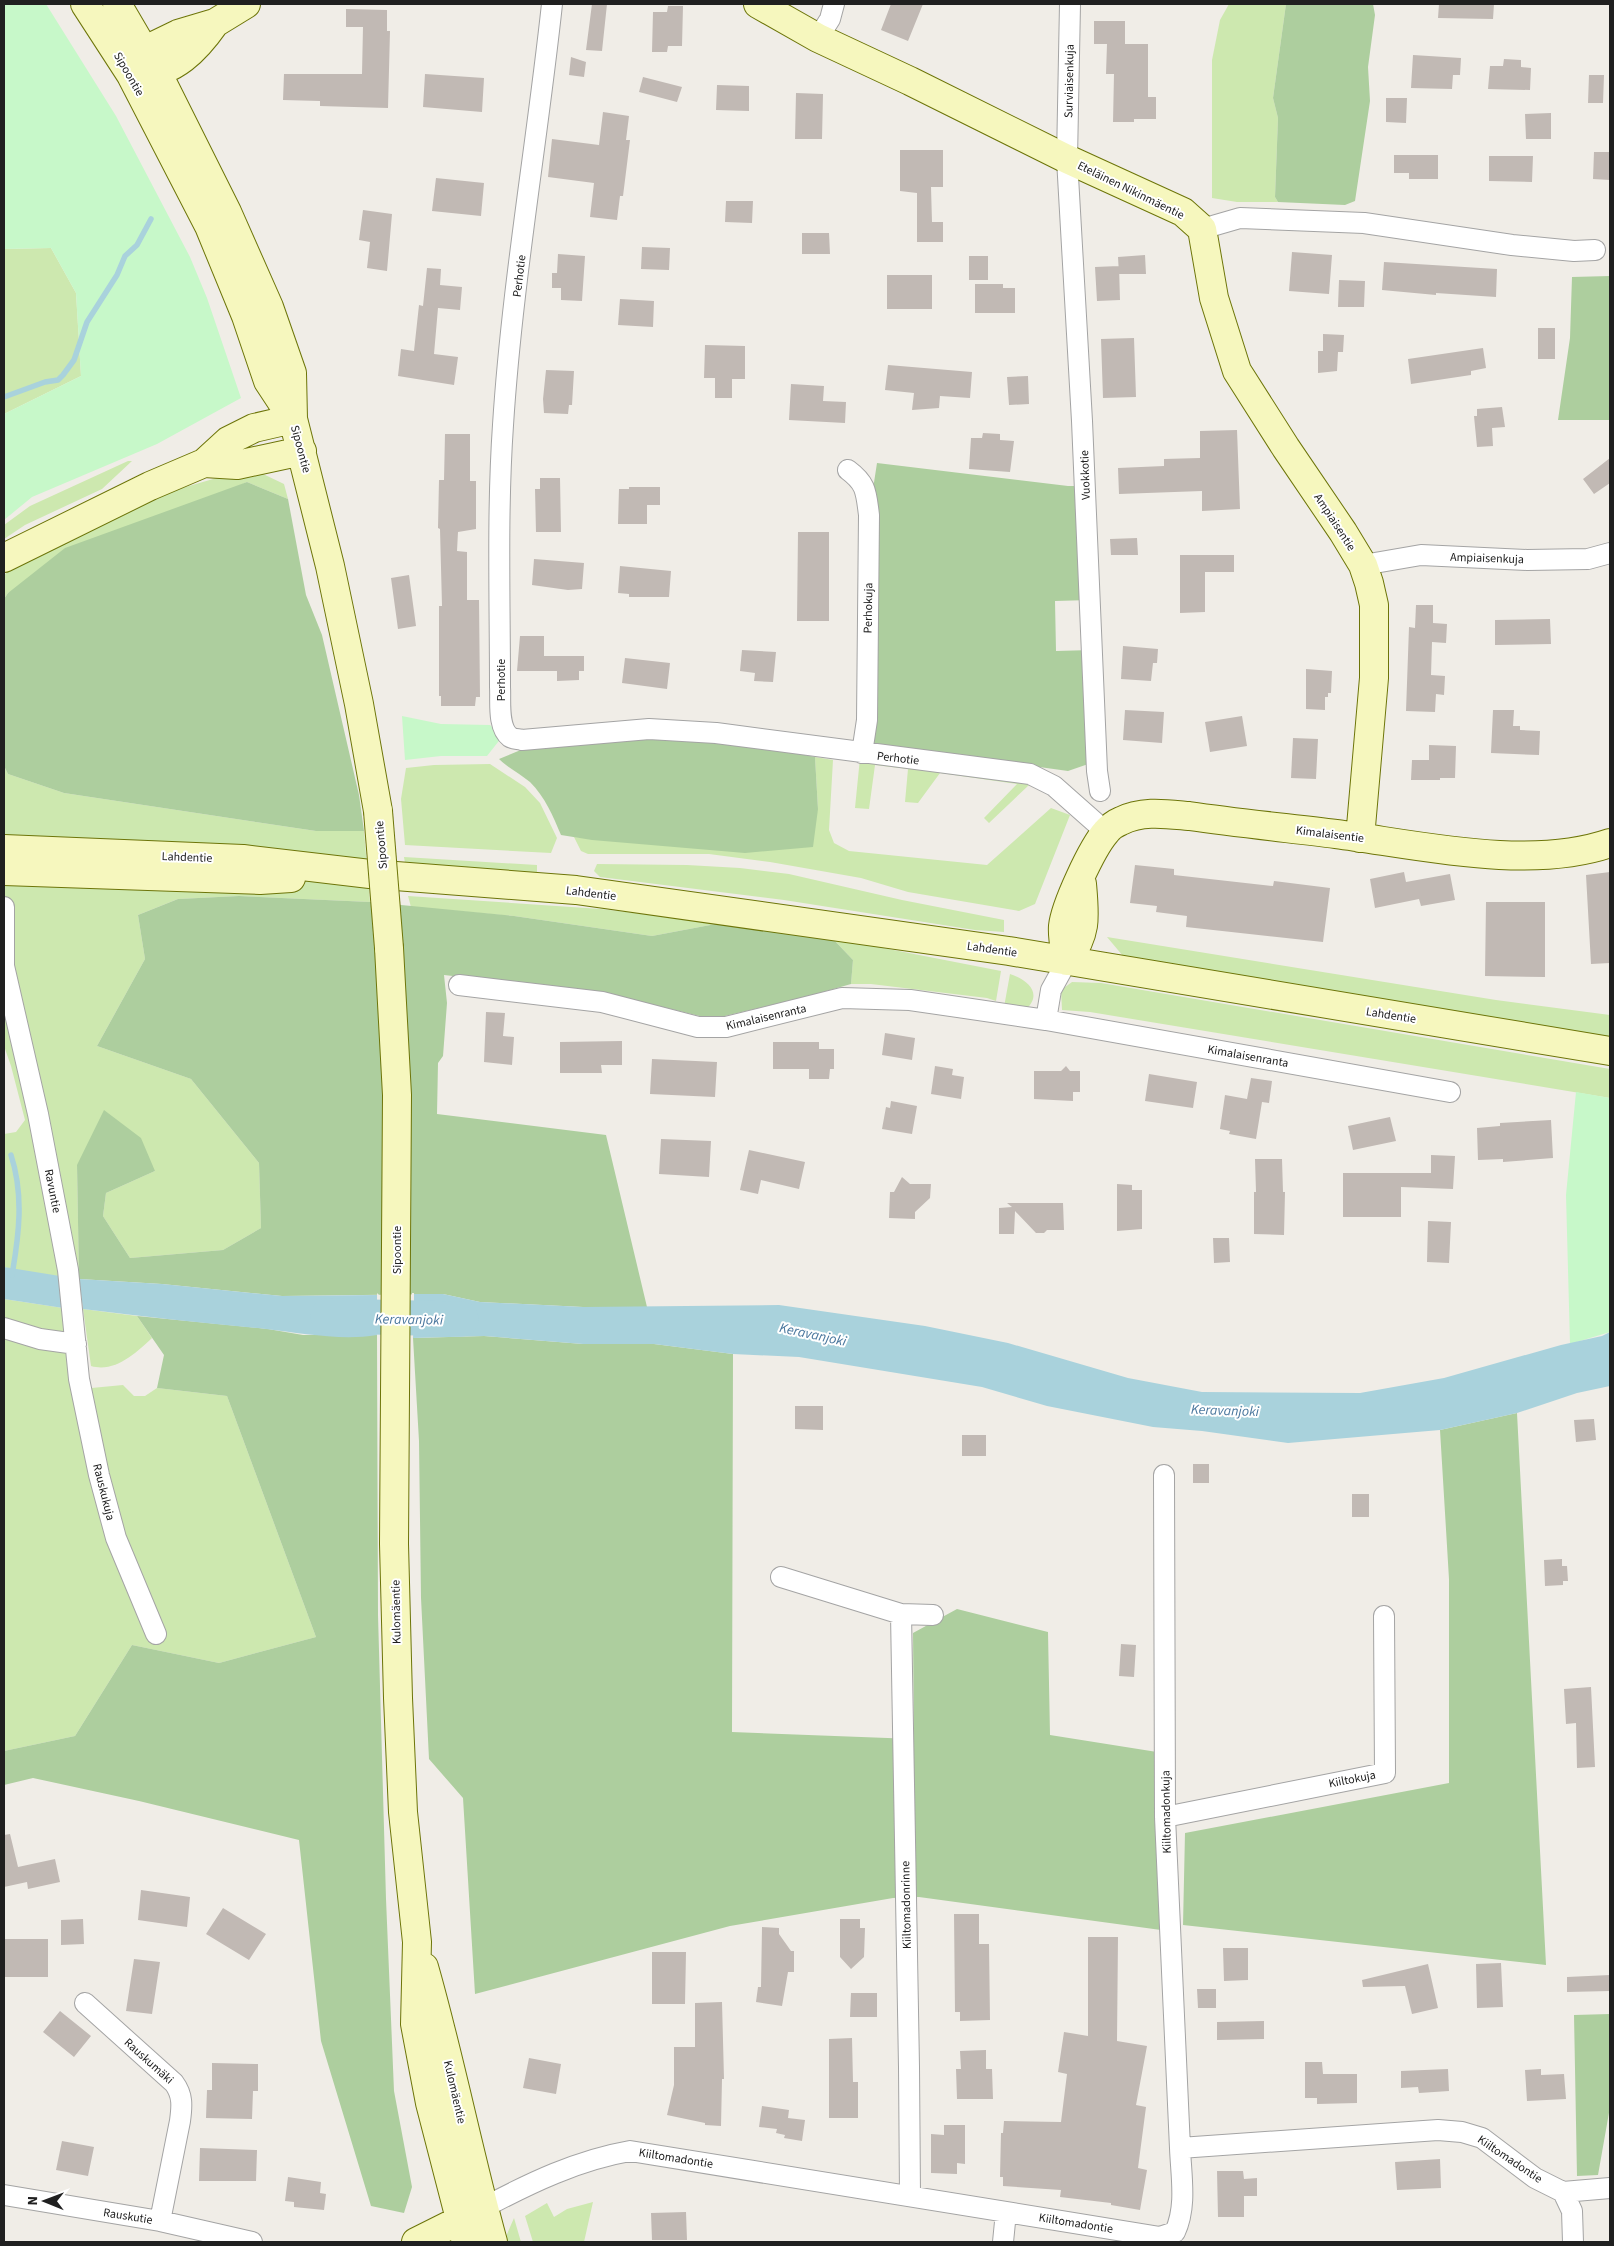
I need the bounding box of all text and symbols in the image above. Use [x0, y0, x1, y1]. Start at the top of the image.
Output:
street label: Surviaisenkuja [1060, 44, 1079, 118]
street label: Sipoontie [109, 49, 148, 100]
street label: Eteläinen Nikinmäentie [1074, 157, 1187, 224]
street label: Perhotie [508, 254, 531, 298]
street label: Sipoontie [286, 423, 315, 475]
street label: Vuokkotie [1076, 450, 1095, 500]
street label: Ampiaisentie [1310, 490, 1360, 554]
street label: Ampiaisenkuja [1450, 549, 1524, 568]
street label: Perhokuja [860, 582, 877, 634]
street label: Perhotie [493, 659, 510, 701]
street label: Perhotie [876, 747, 920, 770]
street label: Sipoontie [371, 820, 392, 870]
street label: Kimalaisentie [1295, 822, 1365, 847]
street label: Lahdentie [161, 848, 213, 867]
street label: Lahdentie [565, 882, 617, 905]
street label: Lahdentie [966, 938, 1018, 961]
street label: Kimalaisenranta [724, 1000, 808, 1035]
street label: Lahdentie [1365, 1003, 1417, 1028]
street label: Kimalaisenranta [1206, 1041, 1290, 1072]
street label: Ravuntie [40, 1168, 65, 1215]
street label: Sipoontie [389, 1226, 406, 1274]
water label: Keravanjoki [375, 1309, 444, 1331]
water label: Keravanjoki [777, 1318, 849, 1352]
water label: Keravanjoki [1191, 1400, 1260, 1422]
street label: Rauskukuja [88, 1462, 119, 1522]
street label: Kulomäentie [387, 1580, 406, 1644]
street label: Kiiltokuja [1327, 1767, 1377, 1792]
street label: Kiiltomadonkuja [1157, 1770, 1176, 1854]
street label: Kiiltomadonrinne [897, 1861, 916, 1949]
street label: Rauskumäki [120, 2034, 177, 2088]
street label: Kulomäentie [439, 2059, 470, 2125]
street label: Kiiltomadontie [1474, 2131, 1546, 2187]
street label: Kiiltomadontie [638, 2144, 714, 2173]
north arrow [20, 2176, 70, 2226]
text: N [23, 2196, 43, 2206]
street label: Rauskutie [102, 2204, 154, 2229]
street label: Kiiltomadontie [1038, 2209, 1114, 2238]

